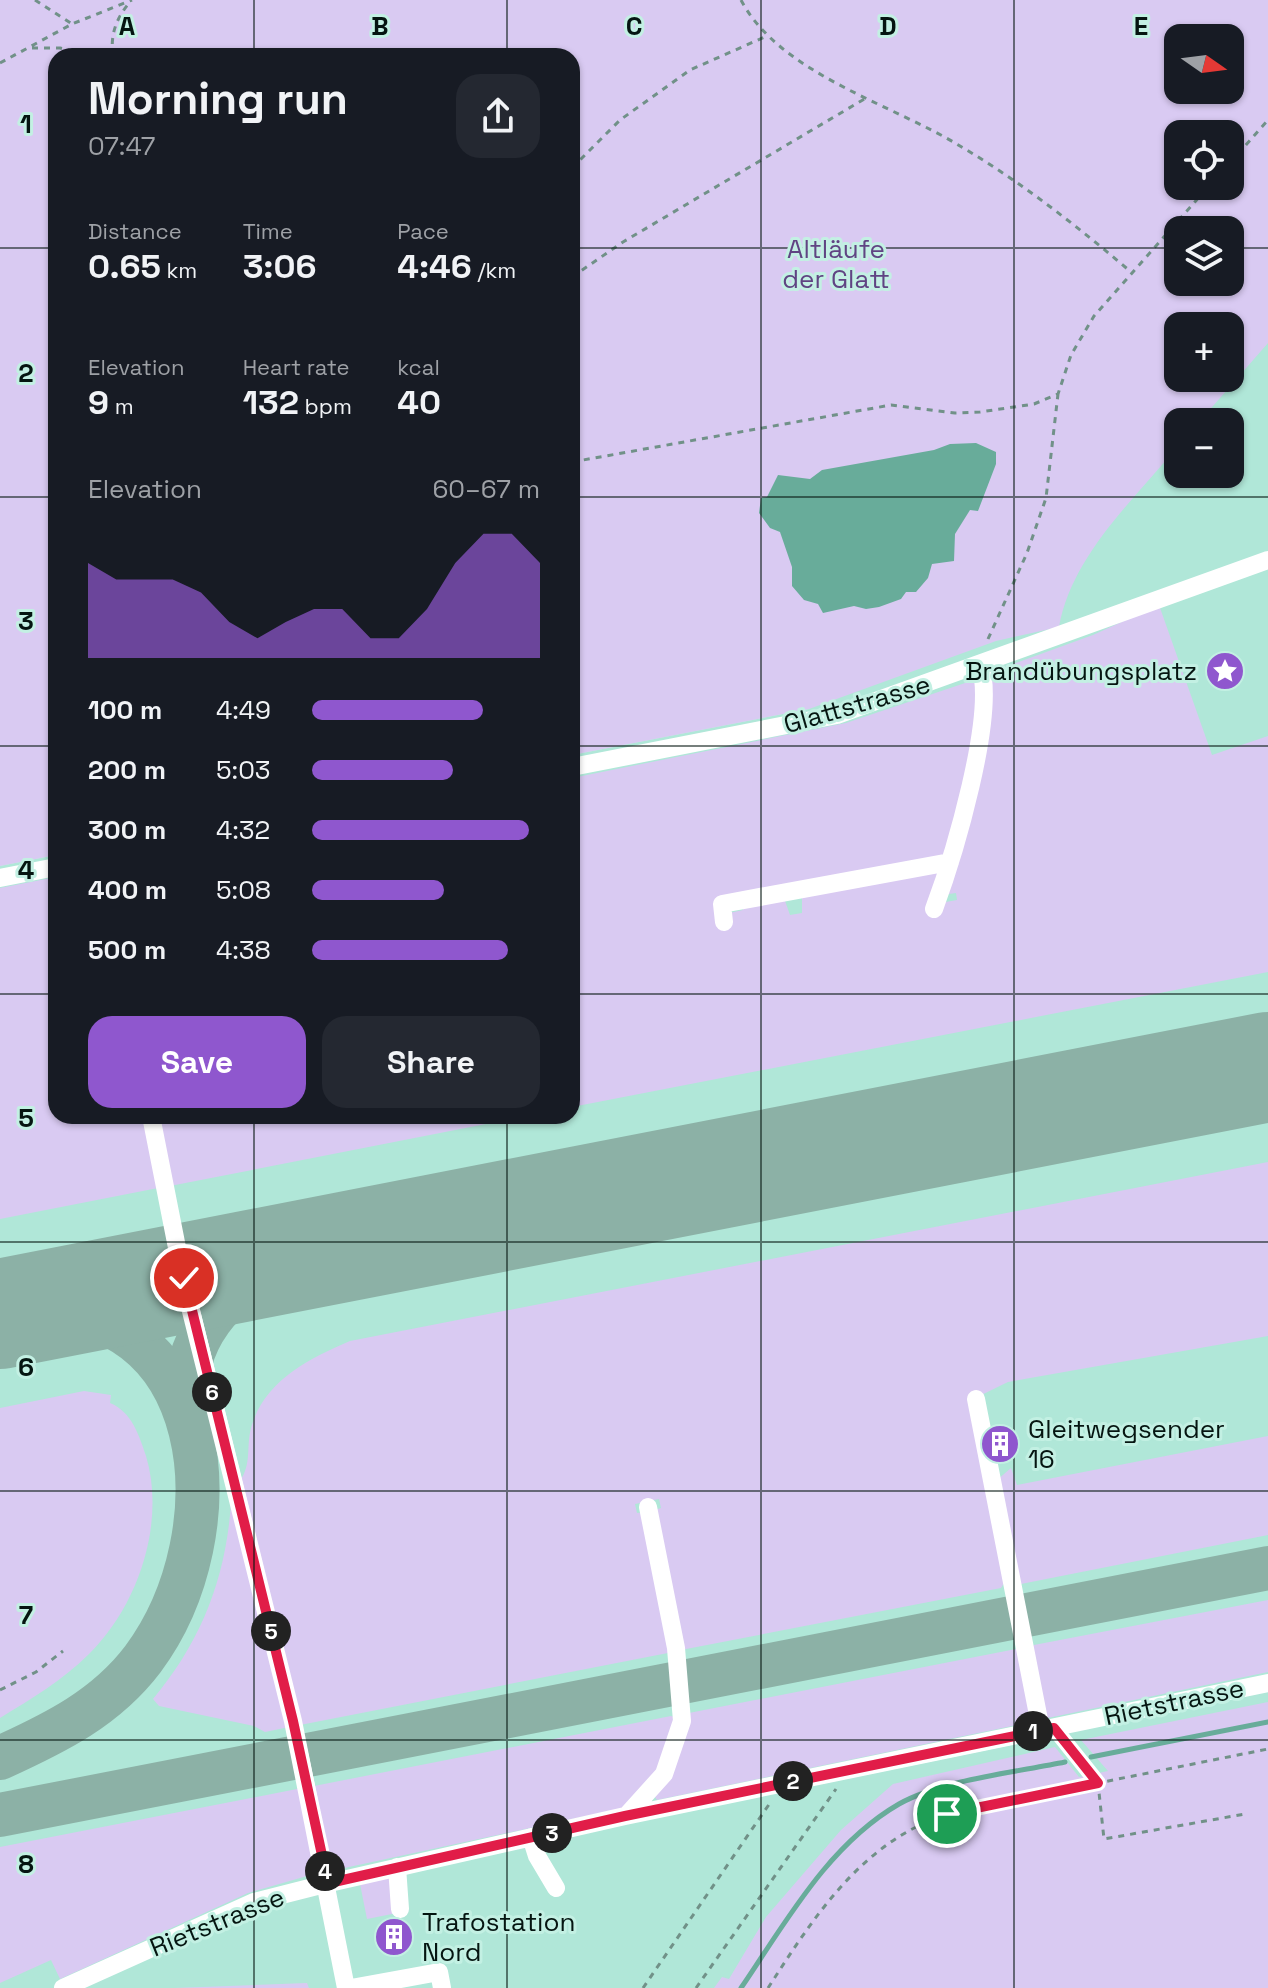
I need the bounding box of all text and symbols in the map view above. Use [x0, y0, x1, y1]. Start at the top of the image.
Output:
text: A [119, 9, 136, 43]
text: B [371, 9, 389, 43]
text: C [626, 9, 642, 43]
text: D [879, 9, 897, 43]
text: E [1134, 9, 1148, 43]
north arrow [1164, 24, 1244, 104]
map controls [1164, 24, 1244, 488]
text: Morning run [88, 71, 348, 127]
button: share [456, 74, 540, 158]
text: 1 [20, 107, 32, 141]
button: locate [1164, 120, 1244, 200]
text: 07:47 [88, 129, 156, 163]
button: layers [1164, 216, 1244, 296]
text: Distance [88, 217, 182, 245]
text: Time [243, 217, 293, 245]
text: Pace [397, 217, 449, 245]
park label: Altläufe der Glatt [782, 232, 890, 296]
text: 0.65 [88, 245, 161, 288]
text: 3:06 [243, 245, 317, 288]
text: 4:46 [397, 245, 472, 288]
text: km [161, 256, 197, 284]
text: /km [472, 256, 516, 284]
button: + [1164, 312, 1244, 392]
text: Elevation [88, 353, 184, 381]
text: Heart rate [243, 353, 349, 381]
text: kcal [397, 353, 440, 381]
text: 2 [18, 356, 34, 390]
text: 9 [88, 381, 109, 424]
text: 132 [243, 381, 299, 424]
text: 40 [397, 381, 441, 424]
text: m [109, 392, 134, 420]
text: bpm [299, 392, 352, 420]
button: − [1164, 408, 1244, 488]
text: Elevation [88, 472, 202, 506]
text: 60–67 m [432, 472, 540, 506]
text: 3 [18, 604, 34, 638]
place icon: Brandübungsplatz [1204, 650, 1246, 692]
place label: Brandübungsplatz [965, 654, 1197, 688]
street label: Glattstrasse [780, 667, 934, 741]
text: 100 m [88, 693, 162, 727]
text: 4:49 [216, 693, 271, 727]
text: 200 m [88, 753, 166, 787]
text: 5:03 [216, 753, 271, 787]
text: 300 m [88, 813, 166, 847]
text: 4:32 [216, 813, 270, 847]
text: 4 [18, 853, 34, 887]
text: 400 m [88, 873, 167, 907]
text: 5:08 [216, 873, 271, 907]
text: 500 m [88, 933, 166, 967]
text: 4:38 [216, 933, 271, 967]
button: Save [88, 1016, 306, 1108]
button: Share [322, 1016, 540, 1108]
text: 5 [18, 1101, 34, 1135]
pin [150, 1244, 218, 1312]
icon: check [162, 1256, 206, 1300]
text: 6 [18, 1350, 34, 1384]
pin: 6 [192, 1372, 232, 1412]
text: 6 [205, 1378, 219, 1406]
place label: Gleitwegsender 16 [1028, 1412, 1225, 1476]
building icon: Gleitwegsender 16 [979, 1423, 1021, 1465]
text: 7 [19, 1598, 33, 1632]
pin: 5 [251, 1611, 291, 1651]
text: 5 [264, 1617, 278, 1645]
street label: Rietstrasse [1101, 1671, 1247, 1733]
pin: 1 [1013, 1711, 1053, 1751]
text: 1 [1028, 1717, 1038, 1745]
pin: 2 [773, 1761, 813, 1801]
text: 2 [786, 1767, 800, 1795]
pin [913, 1780, 981, 1848]
icon: arrive [925, 1792, 969, 1836]
pin: 3 [532, 1813, 572, 1853]
text: 3 [545, 1819, 559, 1847]
text: 8 [18, 1847, 34, 1881]
pin: 4 [305, 1851, 345, 1891]
text: 4 [318, 1857, 332, 1885]
street label: Rietstrasse [145, 1880, 289, 1964]
place label: Trafostation Nord [422, 1905, 576, 1969]
building icon: Trafostation Nord [373, 1916, 415, 1958]

